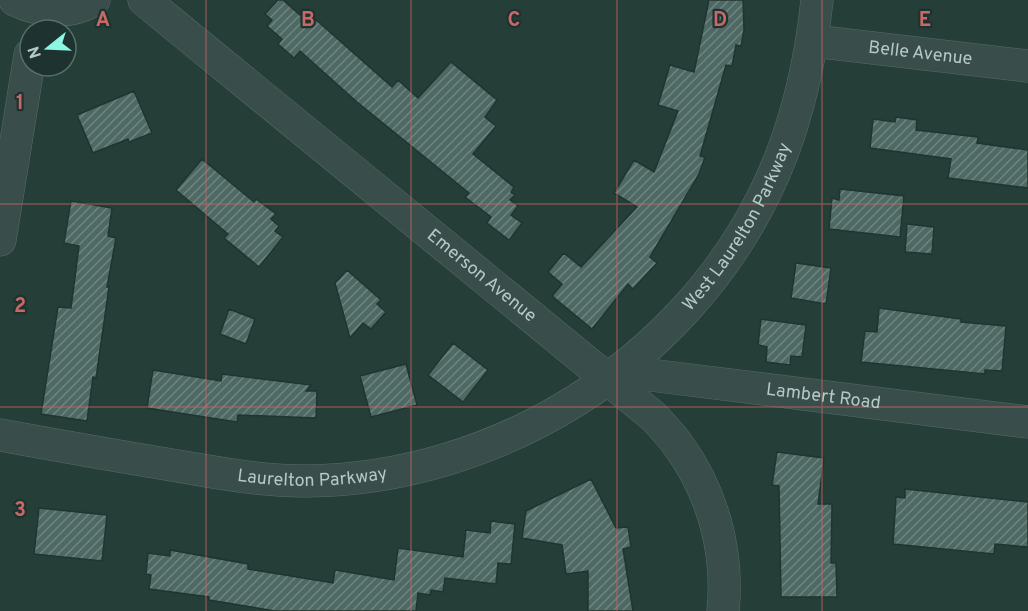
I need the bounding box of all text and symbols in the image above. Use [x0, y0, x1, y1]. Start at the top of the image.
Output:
text: A [96, 8, 110, 34]
text: B [301, 8, 315, 34]
text: C [508, 8, 520, 34]
text: D [713, 8, 727, 34]
text: E [919, 8, 931, 34]
north arrow [18, 18, 78, 78]
street label: Belle Avenue [867, 36, 974, 71]
text: N [24, 43, 47, 61]
text: 1 [16, 91, 24, 117]
street label: West Laurelton Parkway [678, 140, 797, 316]
street label: Emerson Avenue [422, 224, 541, 328]
text: 2 [14, 294, 26, 320]
street label: Lambert Road [765, 378, 882, 415]
street label: Laurelton Parkway [236, 462, 389, 493]
text: 3 [14, 498, 26, 524]

